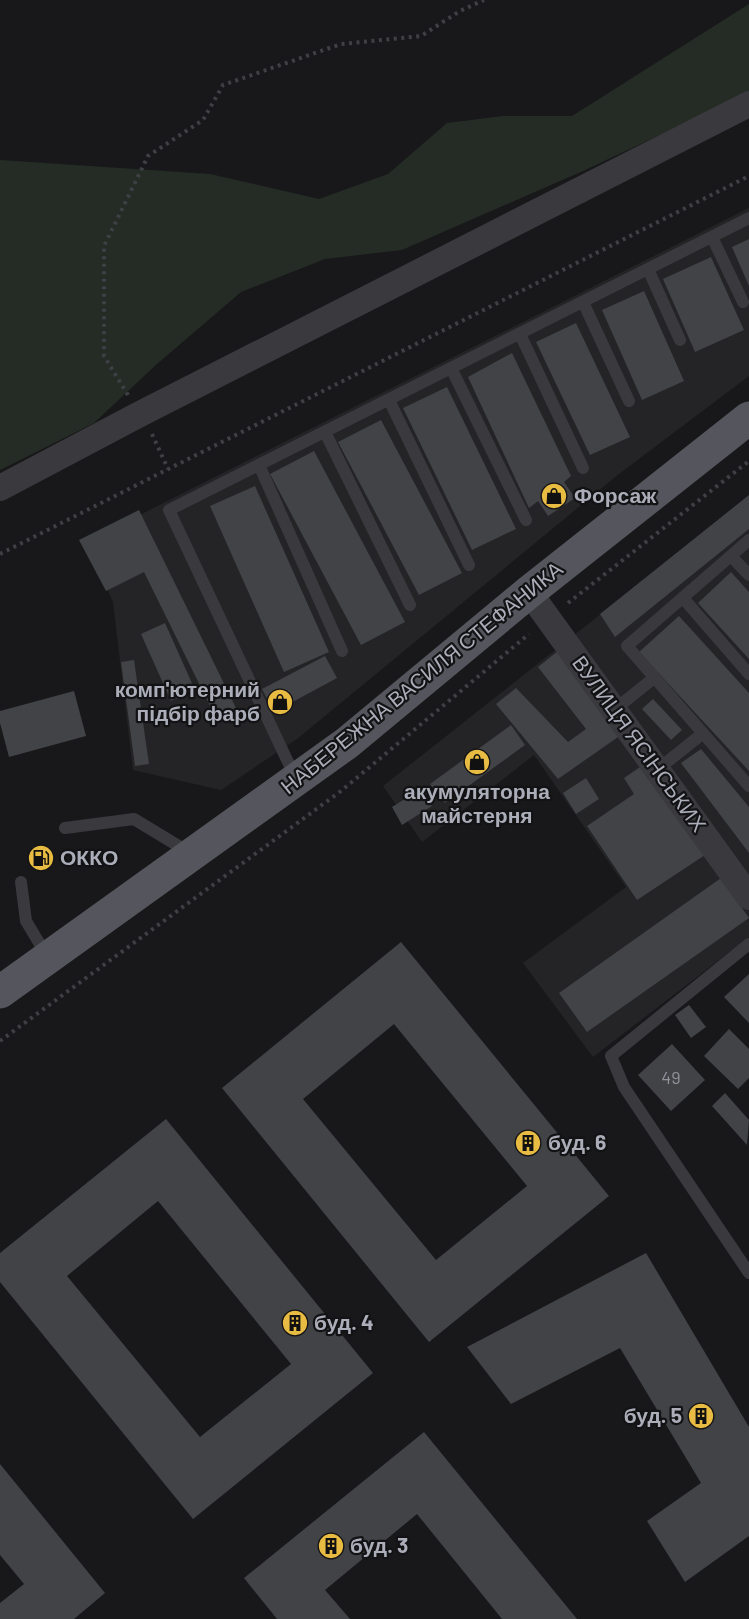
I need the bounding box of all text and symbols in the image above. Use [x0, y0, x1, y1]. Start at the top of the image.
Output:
shop icon: Форсаж [539, 481, 569, 511]
place label: Форсаж [574, 482, 657, 507]
street label: НАБЕРЕЖНА ВАСИЛЯ СТЕФАНИКА [275, 555, 567, 798]
street label: ВУЛИЦЯ ЯСІНСЬКИХ [568, 650, 712, 836]
place label: комп'ютерний підбір фарб [115, 676, 260, 725]
shop icon: комп'ютерний підбір фарб [265, 687, 295, 717]
shop icon: акумуляторна майстерня [462, 747, 492, 777]
place label: акумуляторна майстерня [404, 778, 550, 827]
fuel station icon: ОККО [26, 843, 56, 873]
place label: ОККО [60, 844, 118, 869]
house number: 49 [661, 1066, 681, 1088]
building icon: буд. 6 [513, 1128, 543, 1158]
place label: буд. 6 [548, 1129, 606, 1154]
building icon: буд. 4 [280, 1308, 310, 1338]
place label: буд. 4 [314, 1309, 374, 1334]
building icon: буд. 5 [686, 1401, 716, 1431]
place label: буд. 5 [624, 1402, 682, 1427]
building icon: буд. 3 [316, 1531, 346, 1561]
place label: буд. 3 [350, 1532, 408, 1557]

